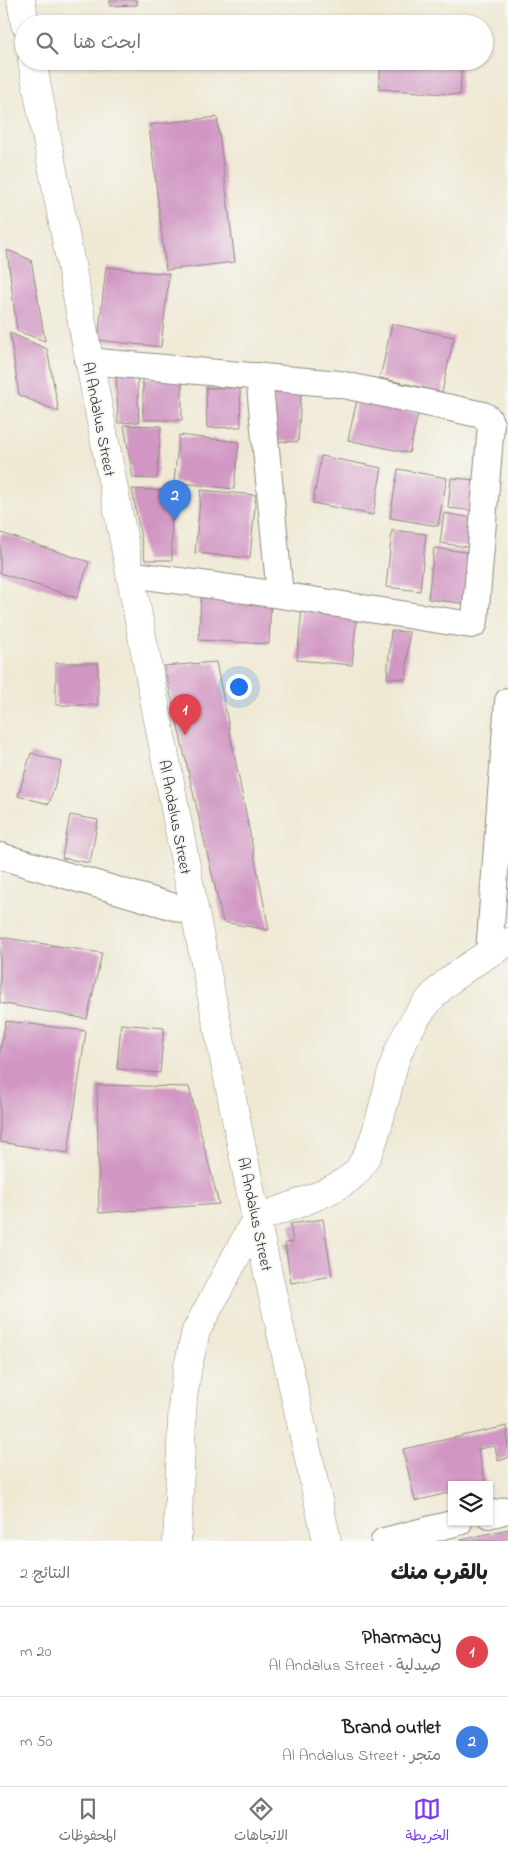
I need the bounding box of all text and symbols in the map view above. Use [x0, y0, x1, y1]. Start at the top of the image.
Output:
search box [15, 15, 493, 70]
icon: search [33, 29, 61, 57]
text: ابحث هنا [73, 30, 141, 57]
street label: Al Andalus Street [75, 360, 121, 479]
pin: 2 [159, 480, 191, 521]
your location [226, 674, 252, 700]
pin: 1 [169, 694, 201, 735]
street label: Al Andalus Street [151, 758, 197, 877]
street label: Al Andalus Street [230, 1155, 278, 1274]
map controls [448, 1481, 493, 1526]
button: layers [448, 1481, 493, 1526]
text: بالقرب منك [391, 1559, 488, 1589]
text: النتائج: 2 [20, 1562, 70, 1586]
text: Pharmacy [362, 1625, 441, 1652]
text: 20 m [20, 1640, 51, 1664]
text: 1 [469, 1640, 475, 1664]
text: صيدلية · Al Andalus Street [268, 1654, 441, 1678]
text: Brand outlet [342, 1715, 441, 1742]
text: 50 m [20, 1730, 53, 1754]
text: 2 [468, 1730, 476, 1754]
text: متجر · Al Andalus Street [282, 1744, 441, 1768]
tab: المحفوظات [59, 1795, 116, 1848]
tab: الاتجاهات [234, 1795, 288, 1848]
tab: الخريطة [406, 1795, 449, 1848]

